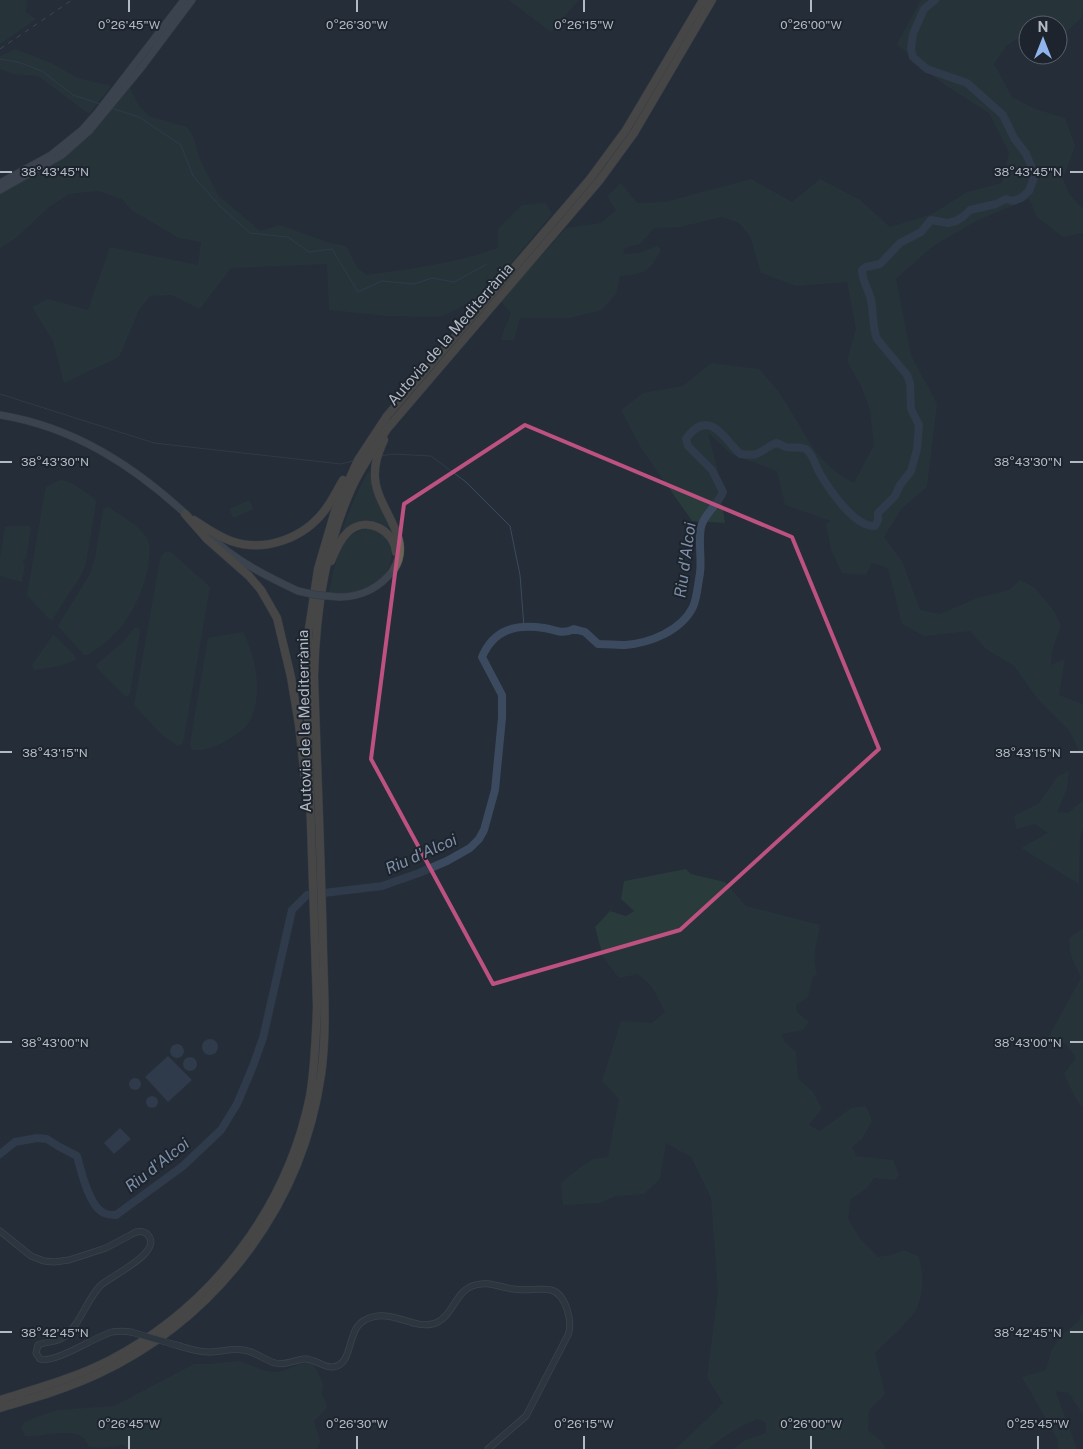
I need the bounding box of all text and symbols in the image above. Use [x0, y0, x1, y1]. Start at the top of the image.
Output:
north arrow [1018, 15, 1068, 65]
text: 0°26'45"W [98, 18, 161, 32]
text: 0°26'30"W [326, 18, 388, 32]
text: 0°26'15"W [554, 18, 614, 32]
text: 0°26'00"W [780, 18, 842, 32]
text: N [1038, 19, 1048, 35]
text: 38°43'45"N [21, 165, 89, 179]
text: 38°43'45"N [994, 165, 1062, 179]
street label: Autovia de la Mediterrània [384, 260, 516, 408]
text: 38°43'30"N [21, 455, 89, 469]
text: 38°43'30"N [994, 455, 1062, 469]
water label: Riu d'Alcoi [670, 521, 700, 599]
street label: Autovia de la Mediterrània [294, 630, 314, 812]
text: 38°43'15"N [22, 746, 88, 760]
text: 38°43'15"N [995, 746, 1061, 760]
water label: Riu d'Alcoi [382, 830, 460, 878]
text: 38°43'00"N [21, 1036, 89, 1050]
text: 38°43'00"N [994, 1036, 1062, 1050]
water label: Riu d'Alcoi [121, 1134, 193, 1196]
text: 38°42'45"N [21, 1326, 89, 1340]
text: 38°42'45"N [994, 1326, 1062, 1340]
text: 0°26'45"W [98, 1417, 161, 1431]
text: 0°26'30"W [326, 1417, 388, 1431]
text: 0°26'15"W [554, 1417, 614, 1431]
text: 0°26'00"W [780, 1417, 842, 1431]
text: 0°25'45"W [1007, 1417, 1070, 1431]

